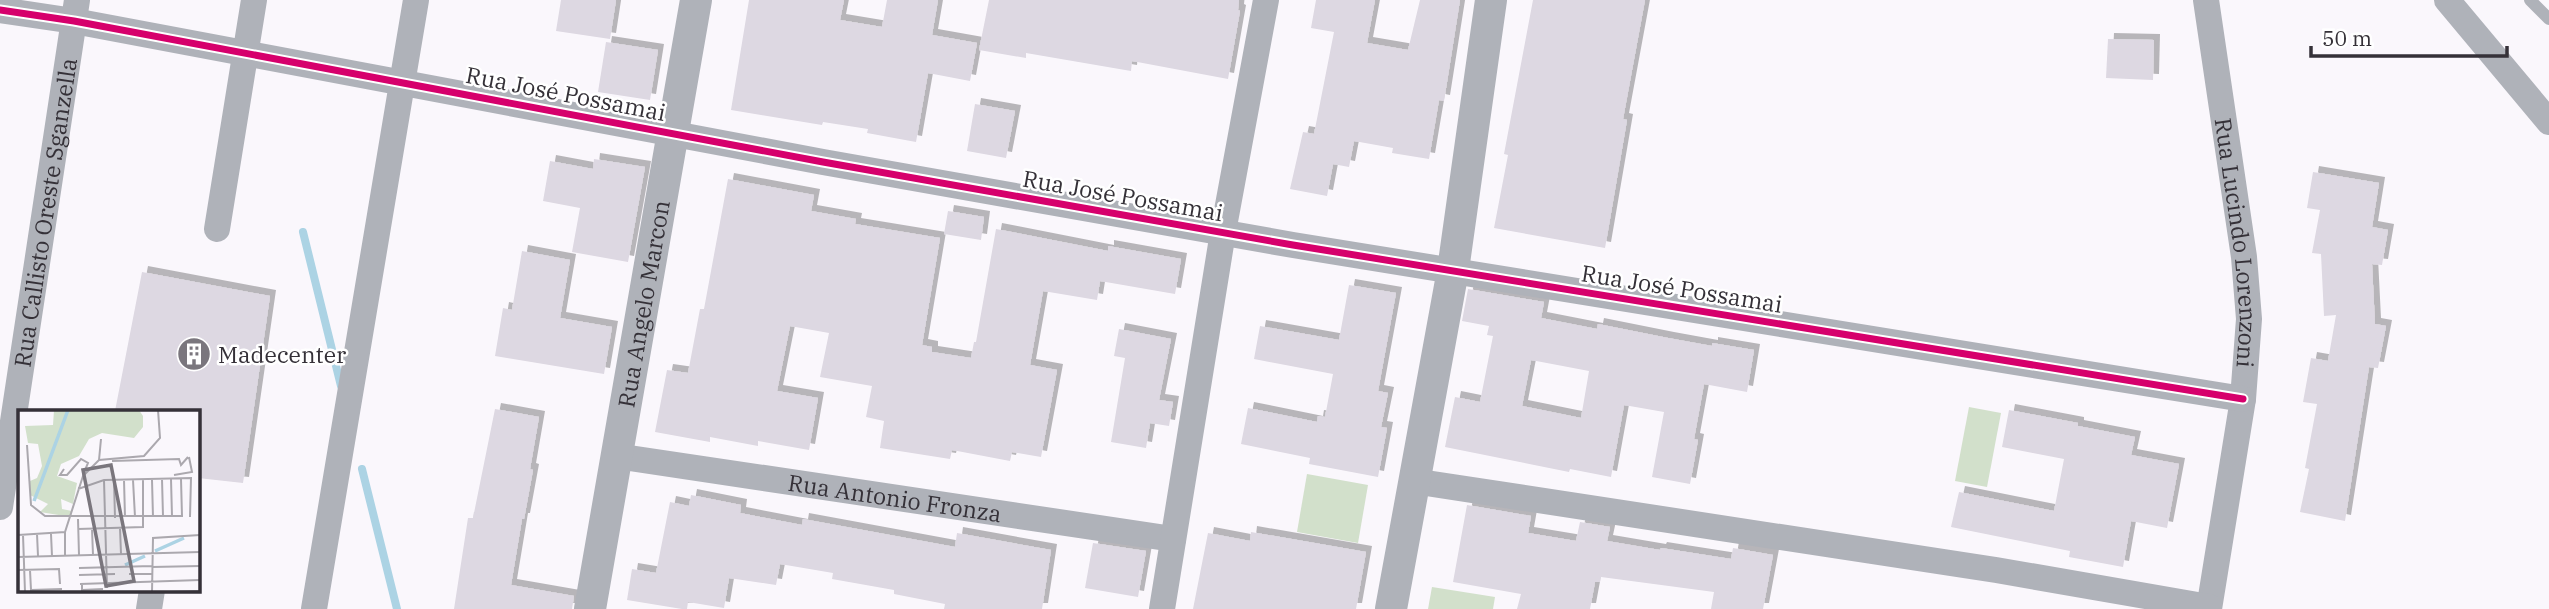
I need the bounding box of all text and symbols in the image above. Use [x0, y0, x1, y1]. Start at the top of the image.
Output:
scale bar [2311, 14, 2507, 58]
text: 50 m [2322, 24, 2372, 52]
street label: Rua Callisto Oreste Sganzella [6, 56, 83, 369]
street label: Rua José Possamai [463, 59, 669, 127]
street label: Rua Lucindo Lorenzoni [2209, 116, 2264, 369]
street label: Rua José Possamai [1020, 163, 1226, 227]
street label: Rua Angelo Marcon [610, 198, 676, 410]
street label: Rua José Possamai [1579, 257, 1785, 319]
building icon: Madecenter [175, 335, 213, 373]
place label: Madecenter [218, 339, 346, 369]
inset map [18, 410, 200, 592]
street label: Rua Antonio Fronza [786, 467, 1004, 528]

